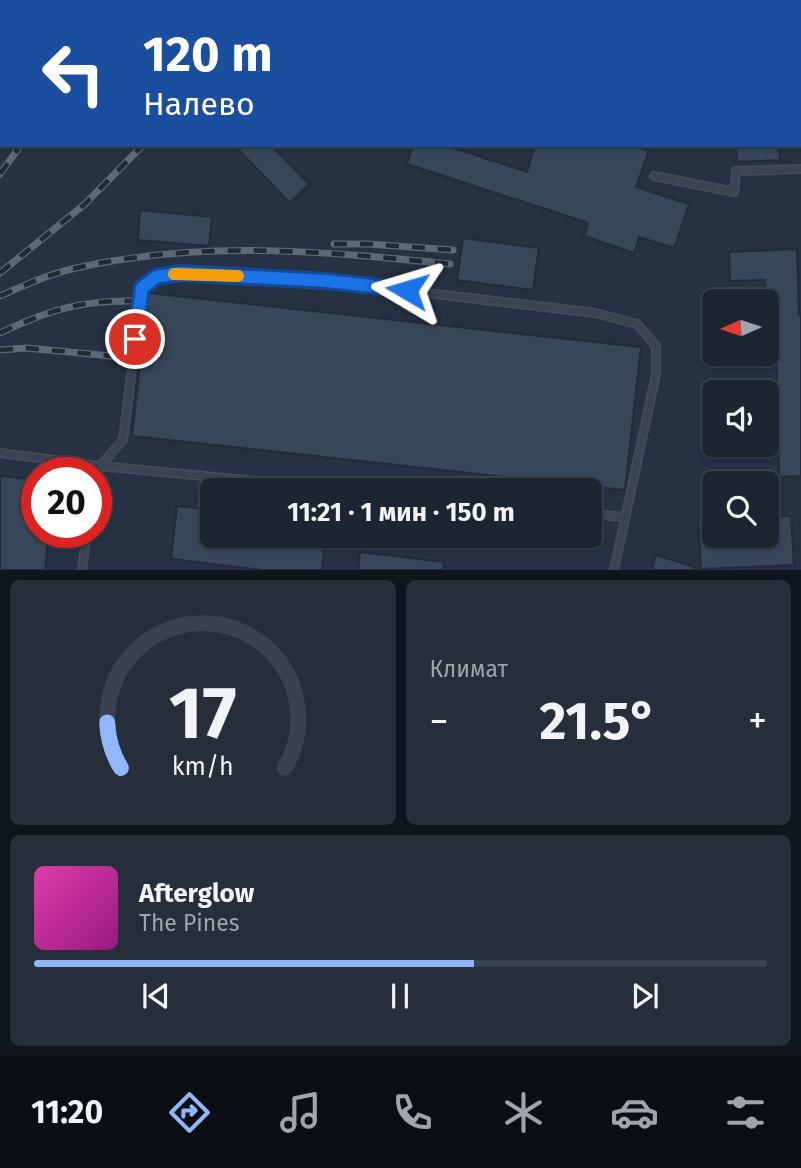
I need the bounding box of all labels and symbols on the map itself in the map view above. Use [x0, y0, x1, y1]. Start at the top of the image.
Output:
position arrow [370, 253, 444, 327]
north arrow [702, 289, 779, 366]
pin [105, 309, 165, 369]
speed limit sign: 20 [21, 457, 112, 548]

